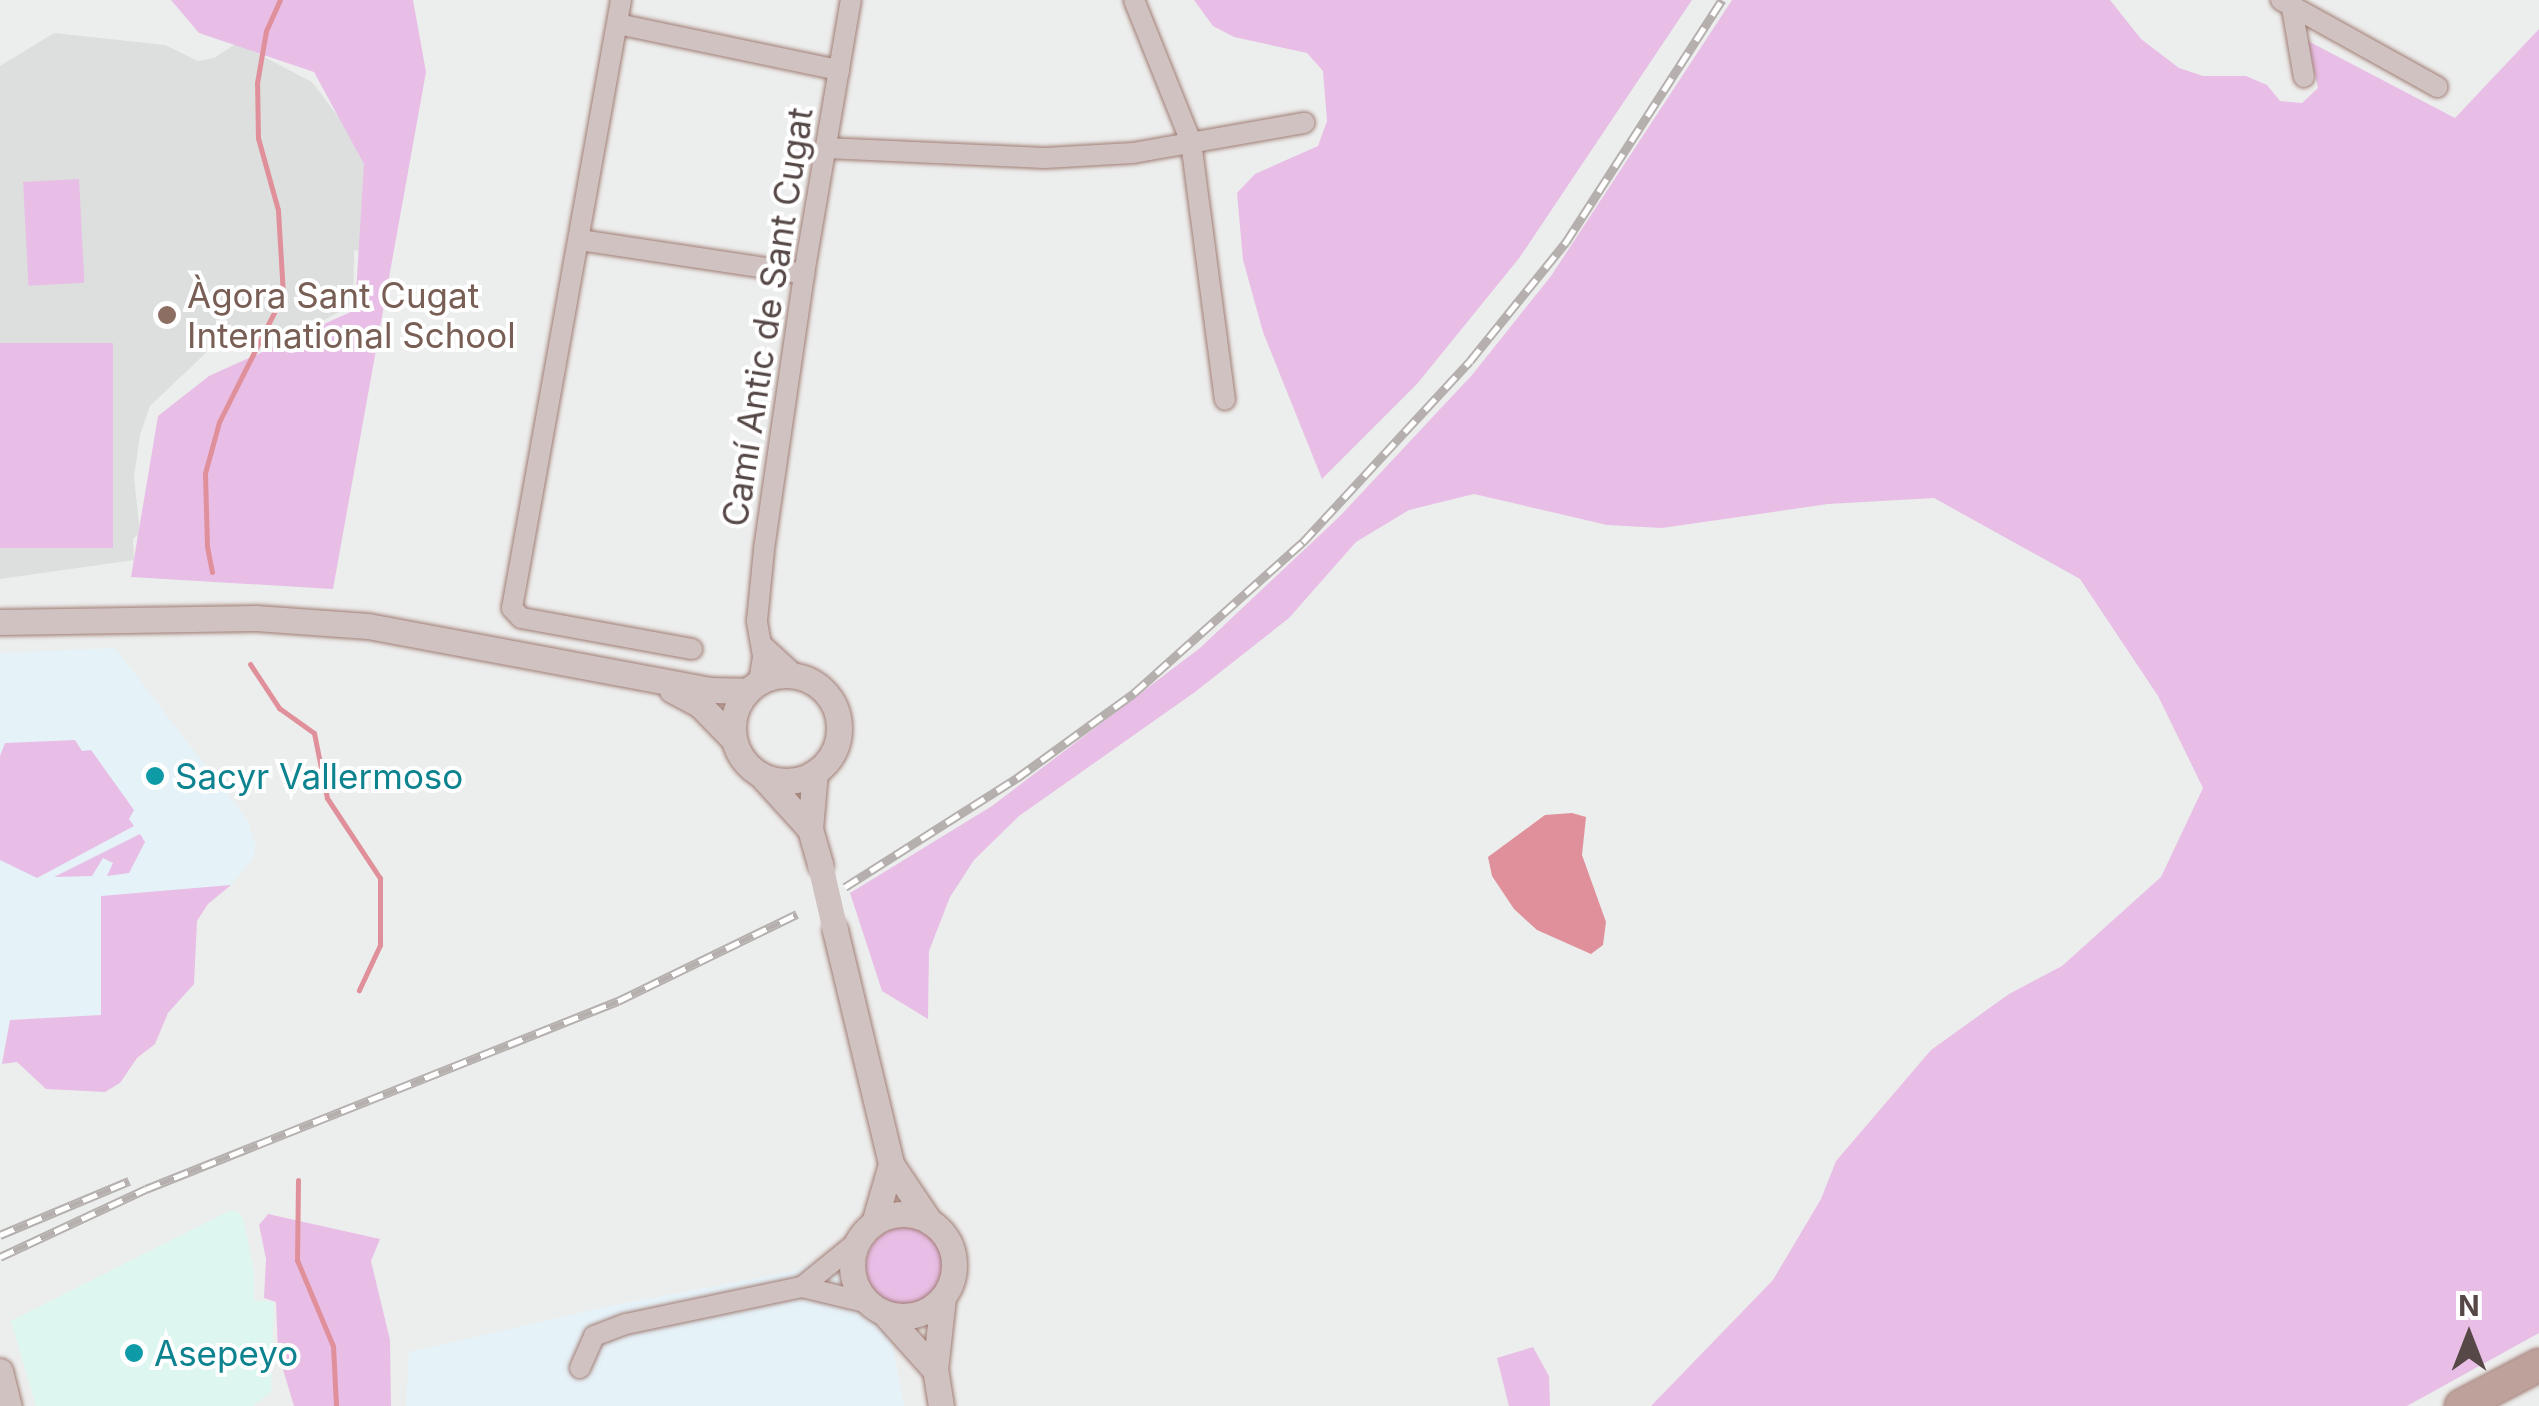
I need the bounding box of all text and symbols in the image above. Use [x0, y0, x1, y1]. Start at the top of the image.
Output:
street label: Camí Antic de Sant Cugat [713, 105, 821, 529]
place label: Àgora Sant Cugat International School [187, 274, 516, 356]
marker: Àgora Sant Cugat International School [156, 304, 178, 326]
place label: Sacyr Vallermoso [175, 755, 463, 797]
marker: Sacyr Vallermoso [144, 765, 166, 787]
north arrow [2419, 1286, 2519, 1386]
text: N [2458, 1289, 2480, 1323]
place label: Asepeyo [154, 1332, 298, 1374]
marker: Asepeyo [123, 1342, 145, 1364]

